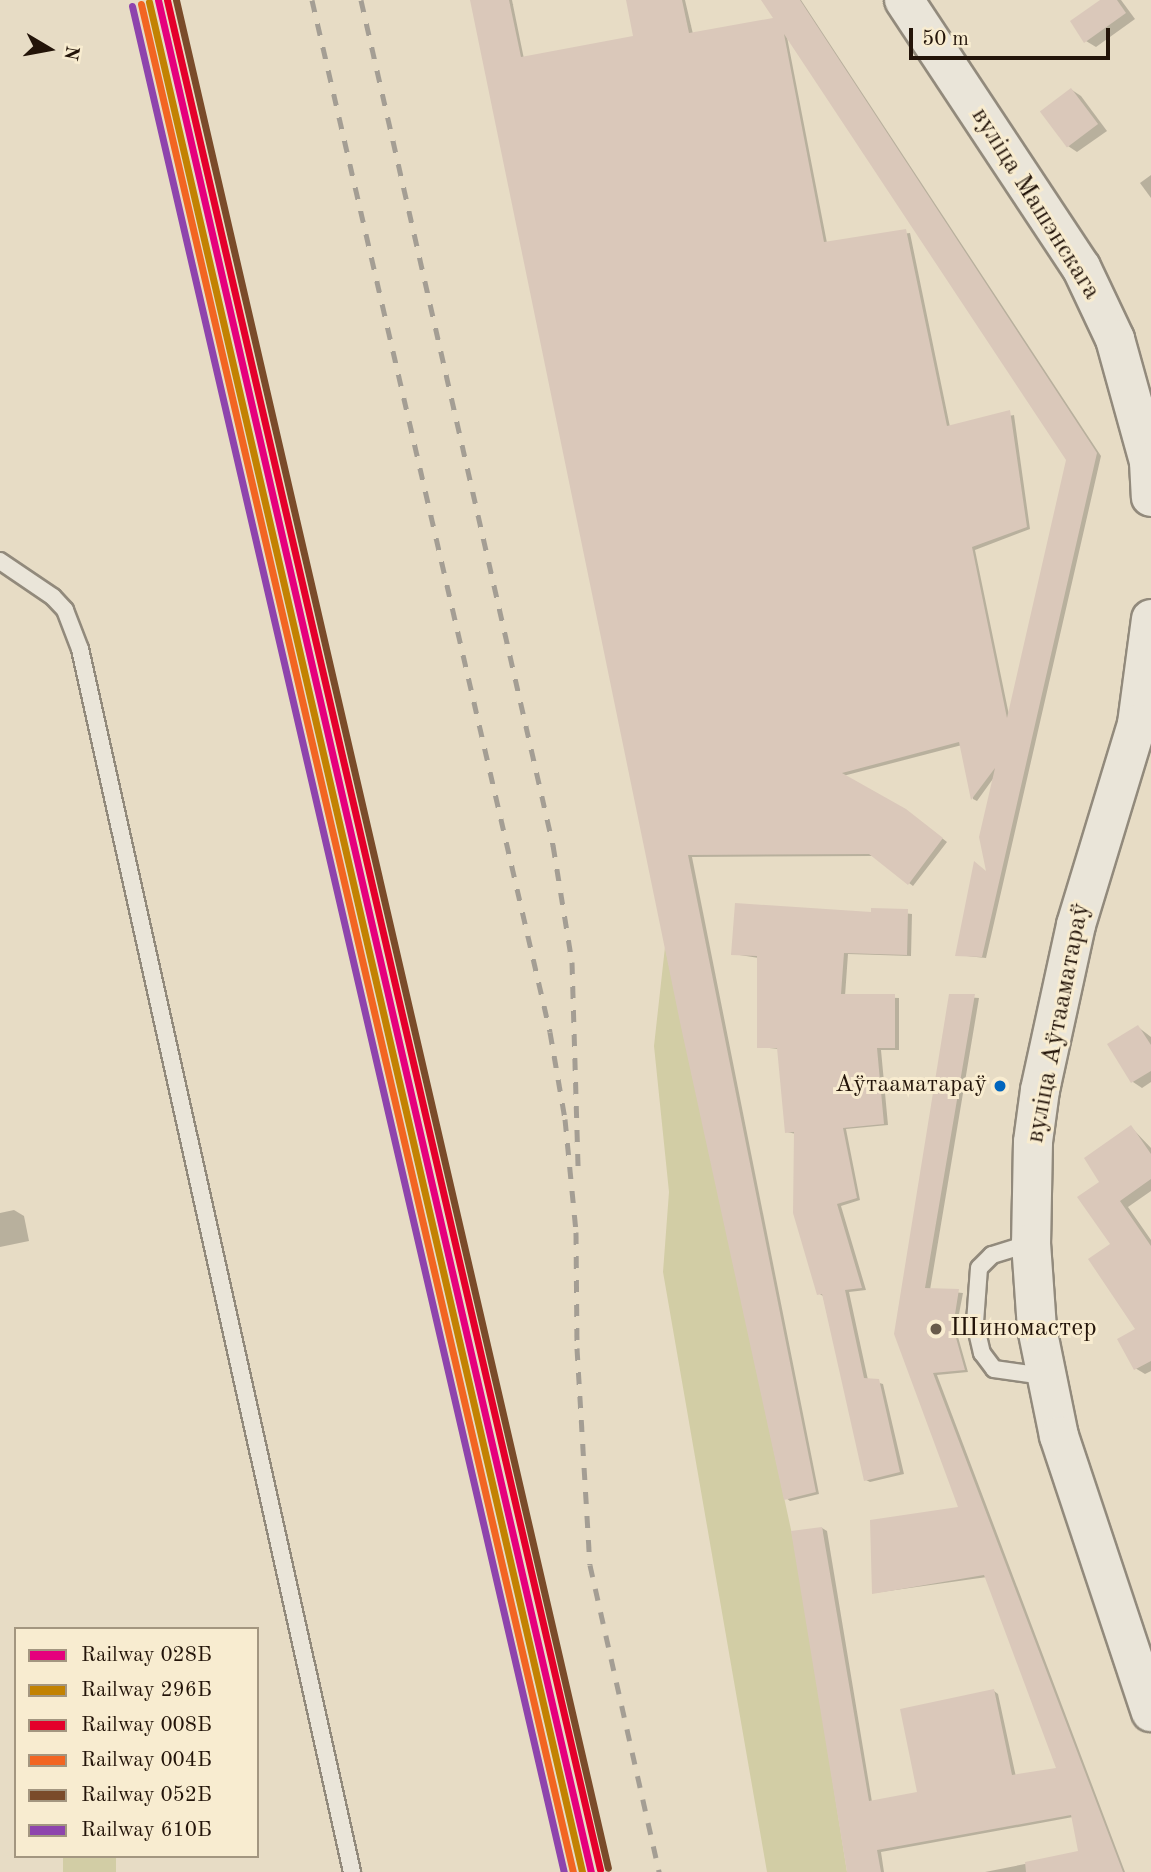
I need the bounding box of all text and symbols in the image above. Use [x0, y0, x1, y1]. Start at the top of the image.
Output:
north arrow [14, 14, 84, 84]
scale bar [913, 14, 1114, 58]
text: 50 m [922, 29, 969, 50]
text: N [60, 44, 81, 62]
street label: вуліца Машэнскага [963, 102, 1107, 306]
street label: вуліца Аўтааматараў [1020, 900, 1098, 1146]
place label: Аўтааматараў [835, 1072, 987, 1100]
marker: Аўтааматараў [993, 1079, 1007, 1093]
place label: Шиномастер [950, 1313, 1097, 1345]
marker: Шиномастер [928, 1321, 944, 1337]
legend [14, 1627, 259, 1858]
text: Railway 028Б [81, 1645, 212, 1666]
text: Railway 296Б [81, 1680, 212, 1701]
text: Railway 008Б [81, 1715, 212, 1736]
text: Railway 004Б [81, 1750, 212, 1771]
text: Railway 052Б [81, 1785, 212, 1806]
text: Railway 610Б [81, 1820, 212, 1841]

